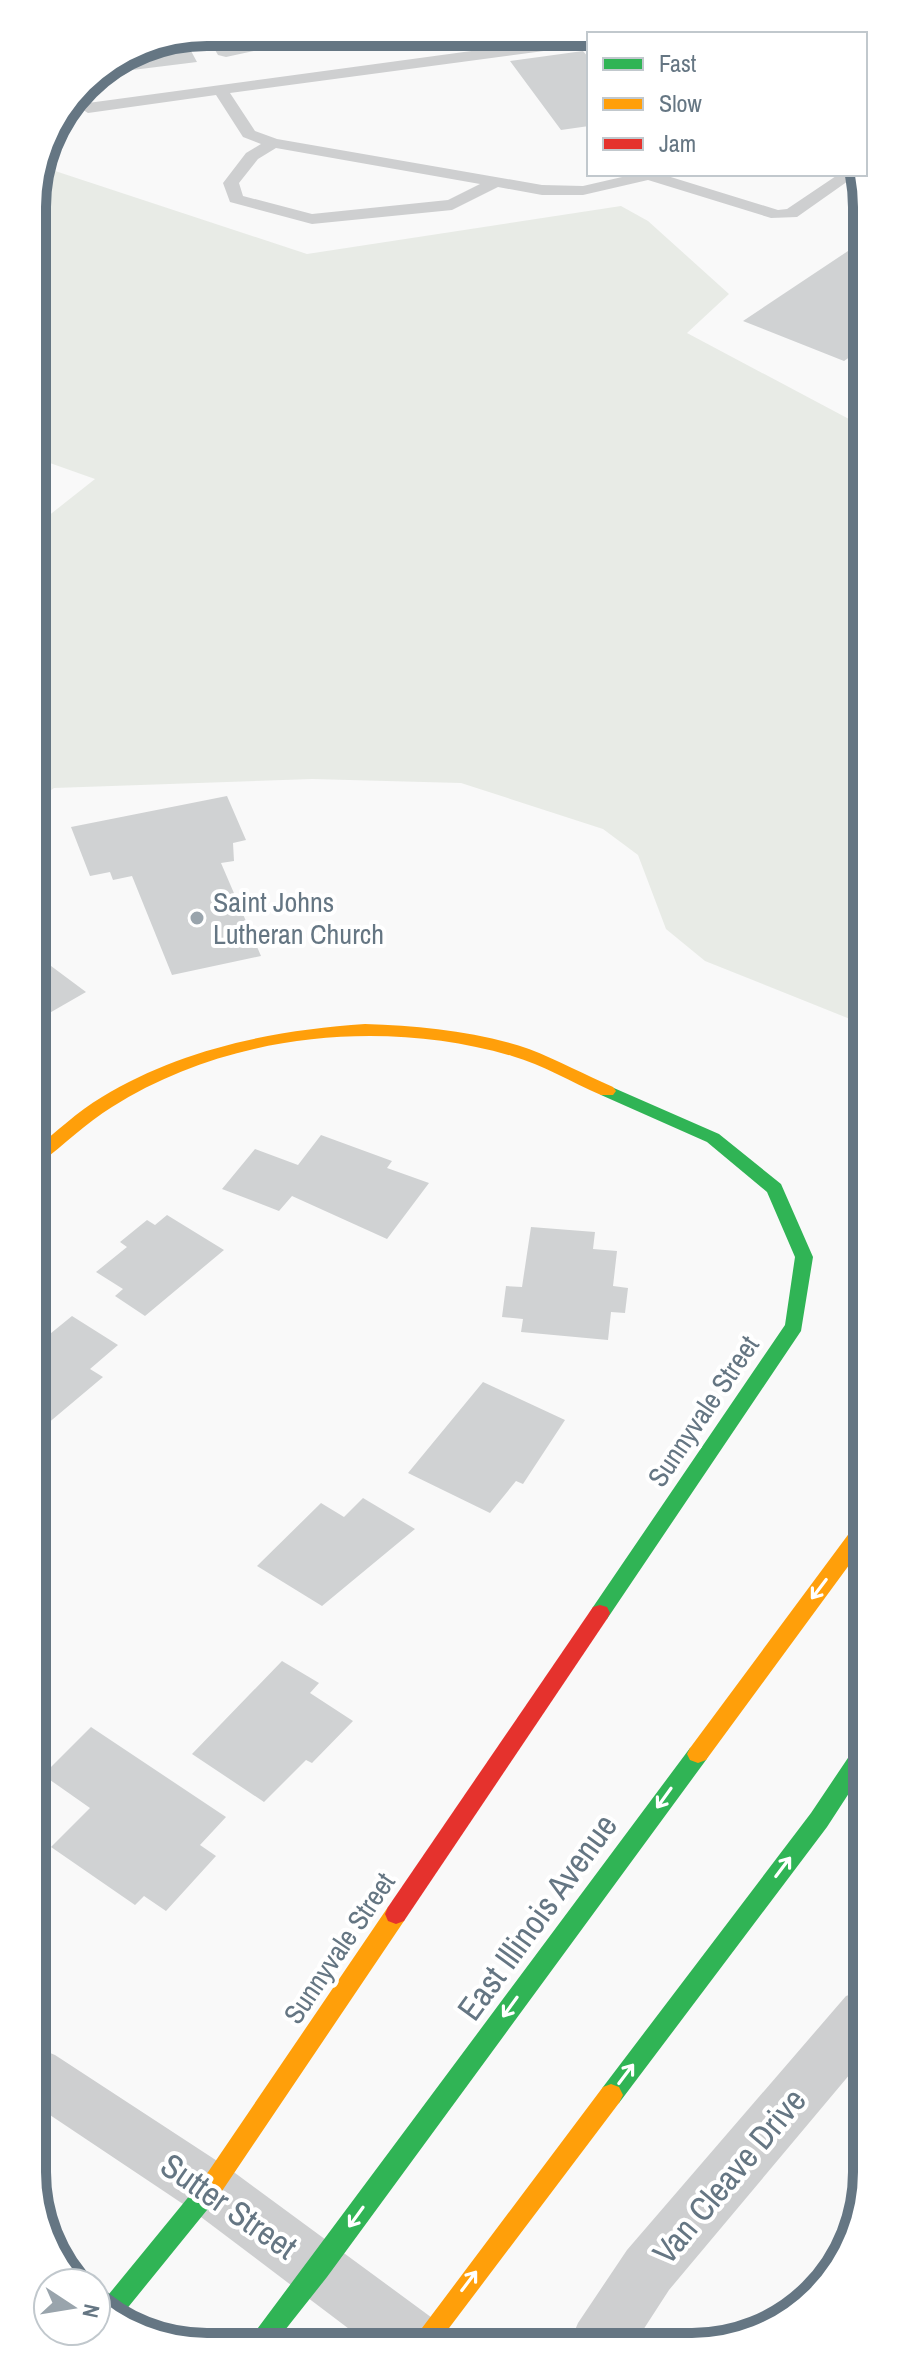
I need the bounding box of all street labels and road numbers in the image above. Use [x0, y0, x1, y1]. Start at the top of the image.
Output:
street label: Sunnyvale Street [638, 1328, 768, 1494]
street label: East Illinois Avenue [447, 1805, 627, 2029]
street label: Sunnyvale Street [274, 1865, 404, 2031]
street label: Van Cleave Drive [642, 2078, 816, 2274]
street label: Sutter Street [152, 2142, 307, 2270]

